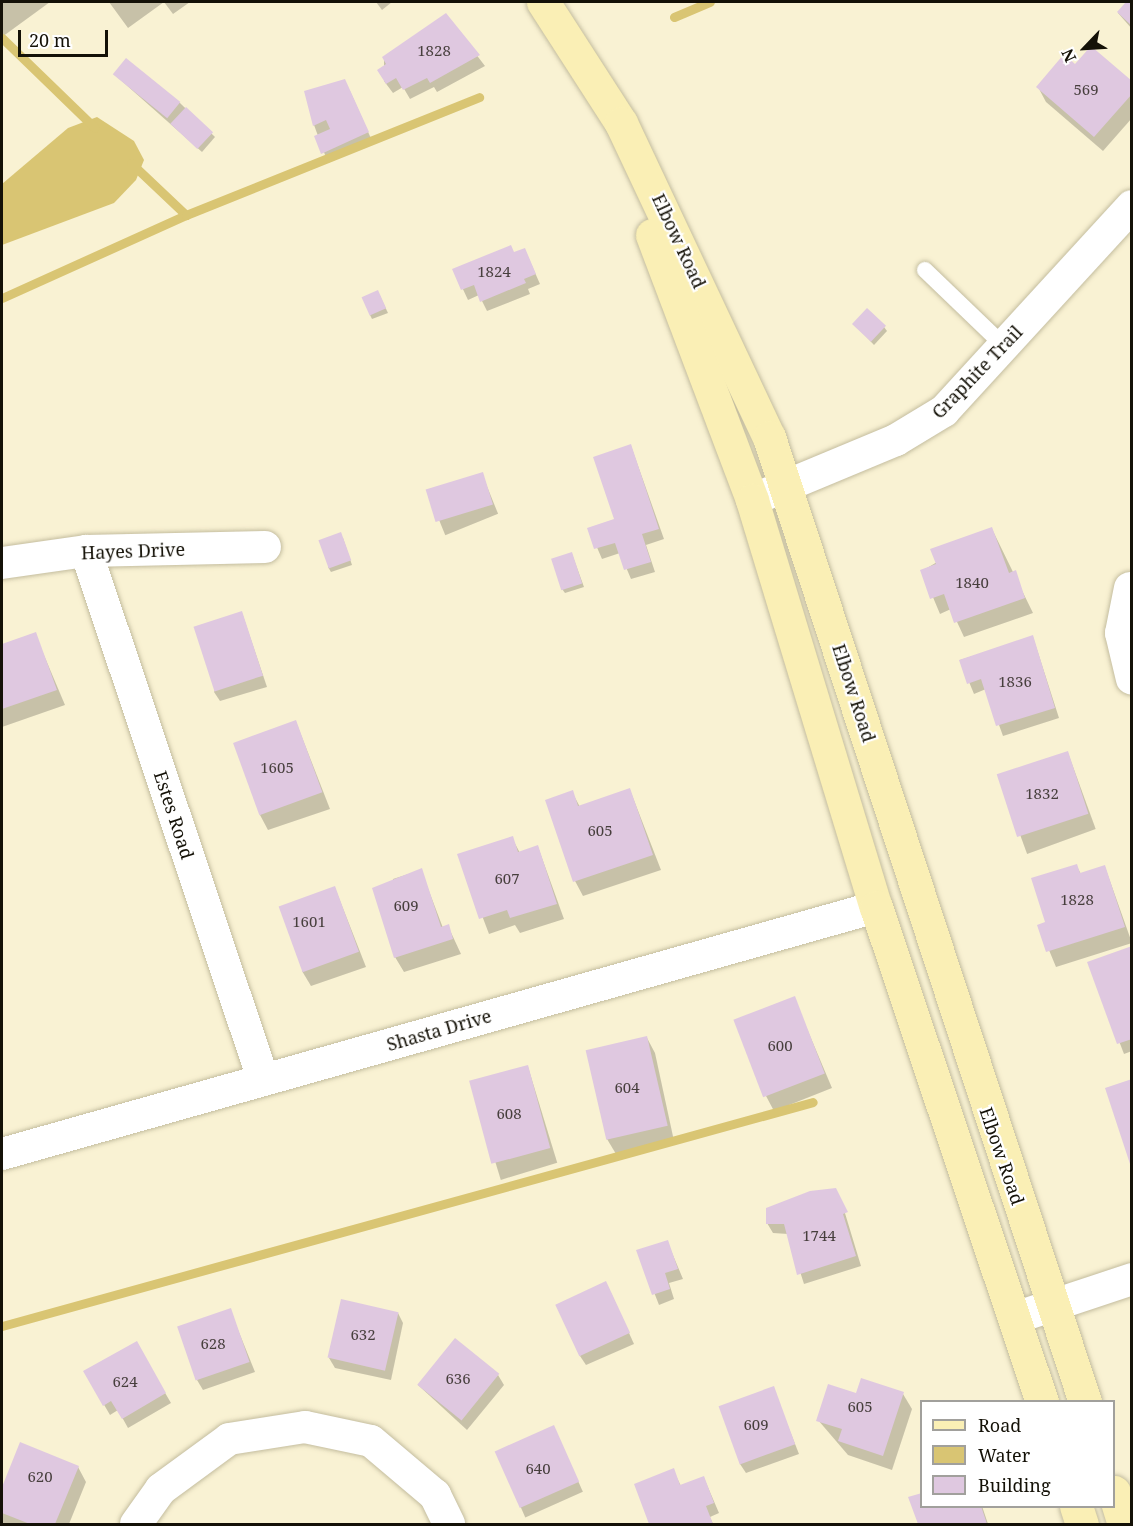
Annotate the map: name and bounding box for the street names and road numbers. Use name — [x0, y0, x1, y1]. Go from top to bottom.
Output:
street label: Elbow Road — [648, 190, 710, 292]
street label: Graphite Trail — [927, 321, 1027, 423]
street label: Hayes Drive — [81, 538, 185, 564]
street label: Elbow Road — [828, 641, 880, 745]
street label: Estes Road — [150, 768, 198, 862]
street label: Shasta Drive — [384, 1005, 494, 1055]
street label: Elbow Road — [975, 1104, 1029, 1208]

